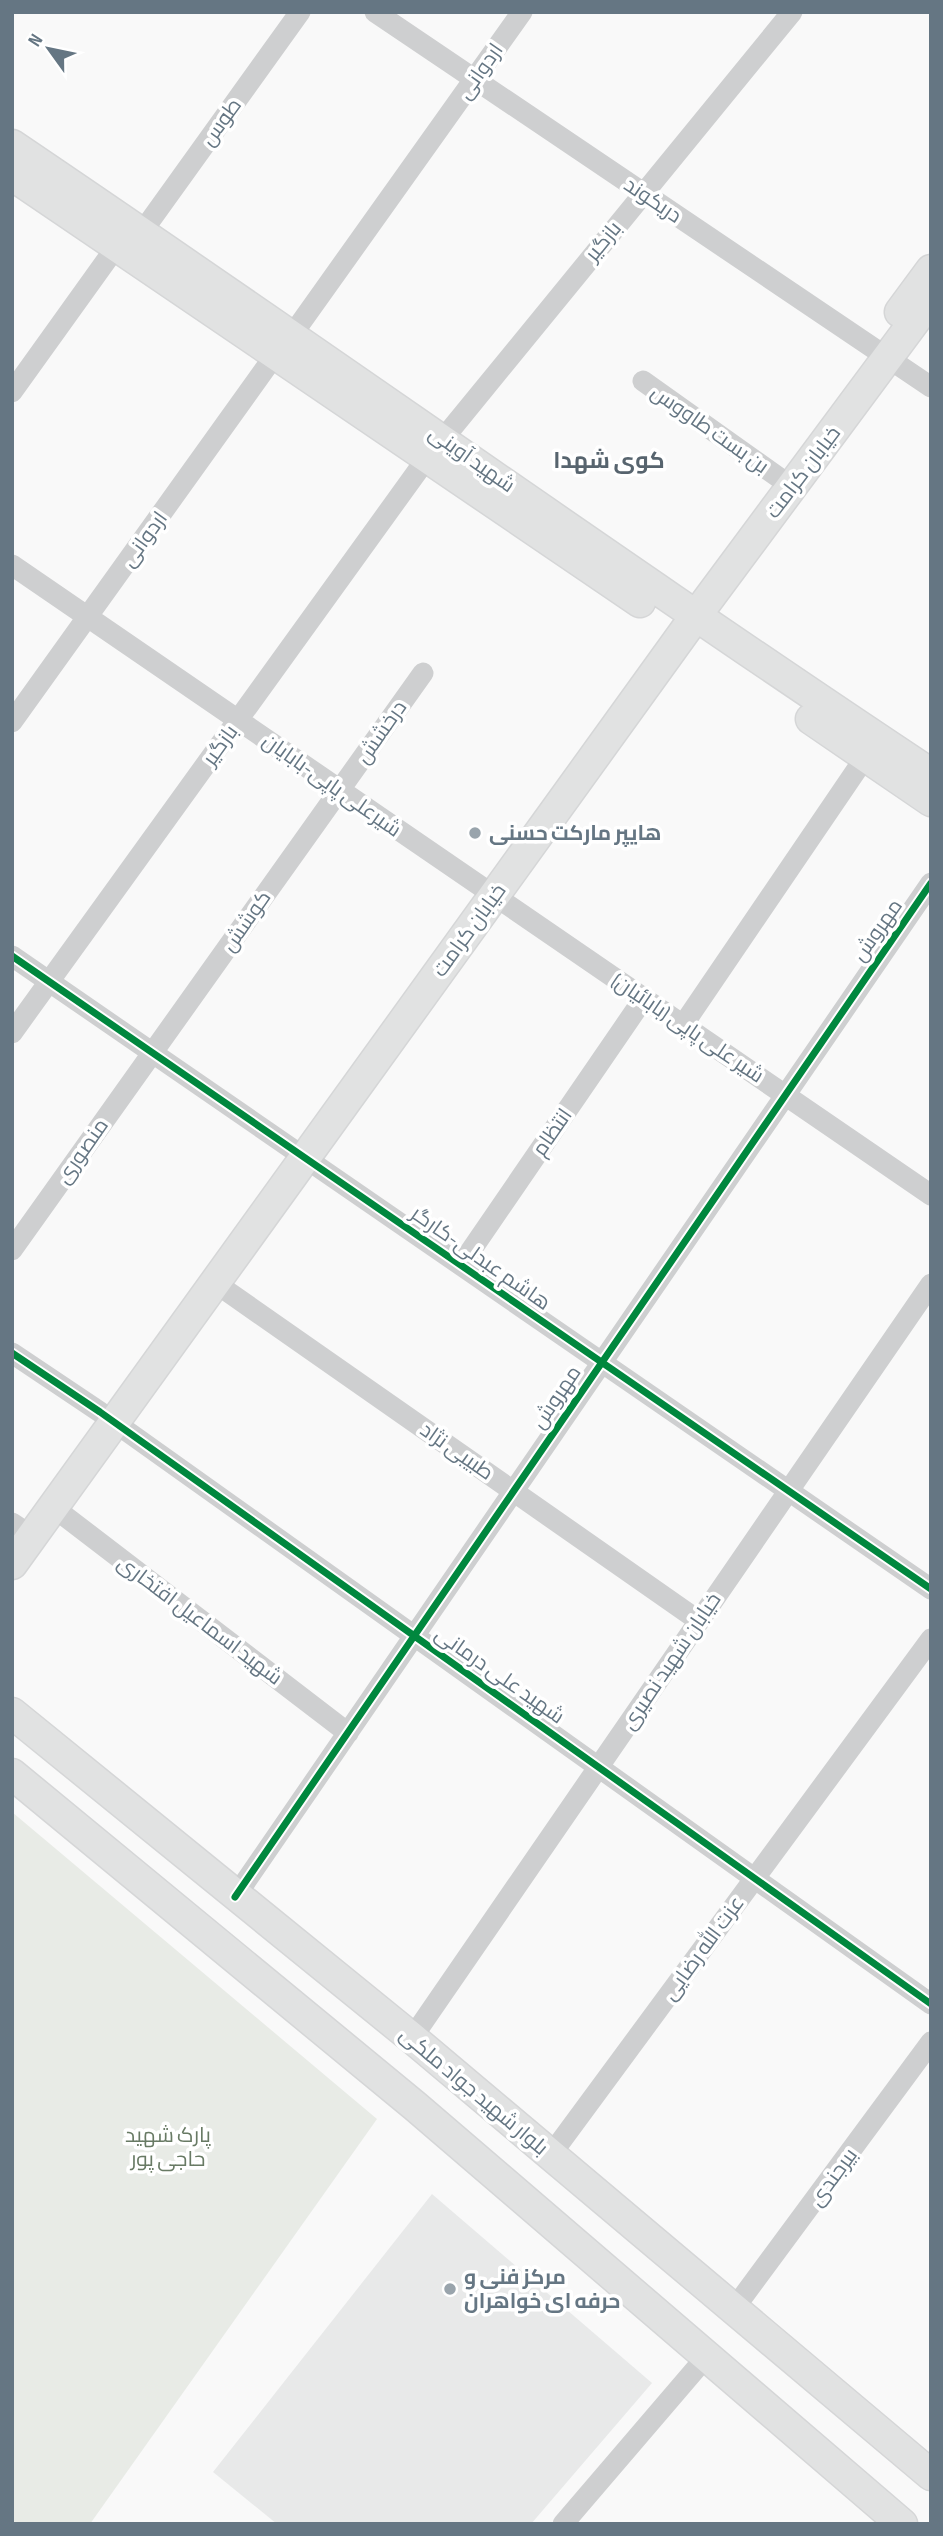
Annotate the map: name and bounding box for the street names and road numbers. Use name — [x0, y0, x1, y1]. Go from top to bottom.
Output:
street label: اردوانی — [452, 38, 509, 104]
street label: طوس — [196, 93, 247, 151]
street label: دریکوند — [619, 172, 686, 229]
street label: بازگیر — [579, 216, 627, 267]
street label: بن بست طاووس — [646, 380, 773, 479]
street label: شهید آوینی — [424, 421, 520, 498]
street label: خیابان کرامت — [761, 421, 846, 523]
street label: اردوانی — [116, 507, 173, 572]
street label: درخشش — [351, 696, 412, 769]
street label: بازگیر — [197, 720, 243, 771]
street label: شیرعلی پاپی-بابایان — [257, 728, 406, 843]
street label: خیابان کرامت — [427, 879, 512, 982]
street label: کوشش — [216, 886, 276, 957]
street label: مهروش — [847, 894, 908, 966]
street label: شیر علی پاپی (بابائیان) — [606, 968, 768, 1089]
street label: انتظام — [527, 1104, 579, 1162]
street label: منصوری — [51, 1114, 114, 1189]
street label: هاشم عبدلی-کارگر — [405, 1200, 555, 1317]
street label: مهروش — [526, 1361, 586, 1434]
street label: طبیبی نژاد — [415, 1417, 498, 1486]
street label: شهید اسماعیل افتخاری — [112, 1550, 287, 1690]
street label: خیابان شهید نصیری — [616, 1588, 726, 1735]
street label: شهید علی درمانی — [430, 1621, 569, 1729]
street label: عزت الله رضایی — [656, 1890, 750, 2005]
street label: بلوار شهید جواد ملکی — [394, 2022, 553, 2161]
street label: بیرجندی — [804, 2143, 863, 2211]

